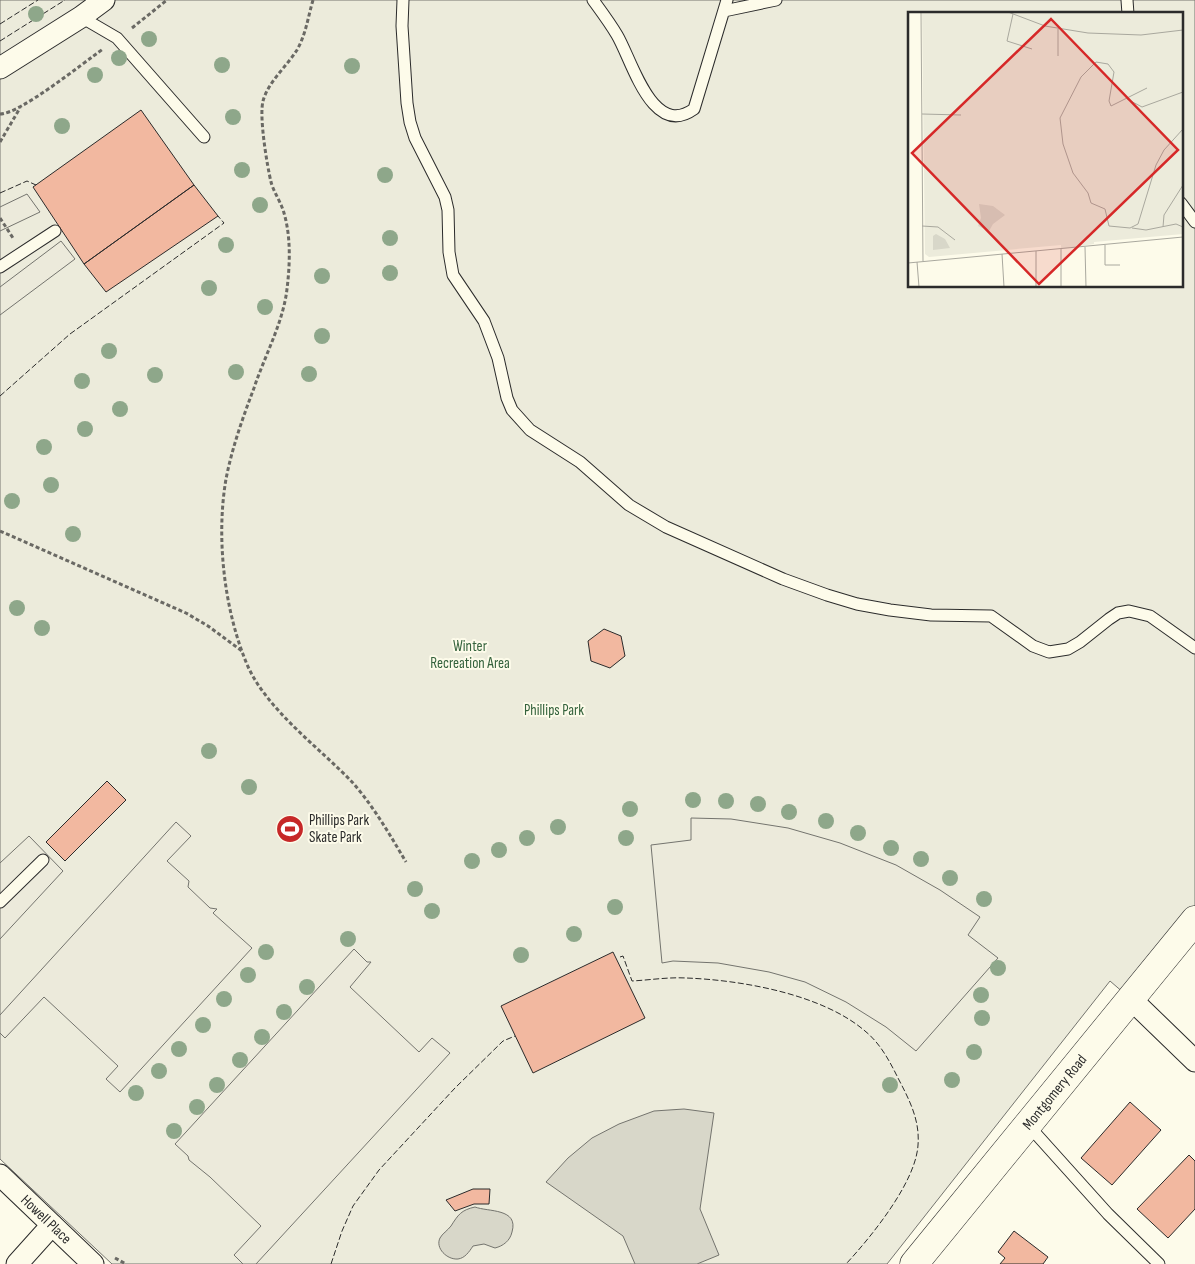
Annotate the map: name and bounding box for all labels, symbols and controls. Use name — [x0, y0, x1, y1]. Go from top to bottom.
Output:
inset map — [908, 12, 1182, 288]
park label: Winter Recreation Area — [430, 637, 510, 673]
park label: Phillips Park — [524, 701, 584, 720]
place label: Phillips Park Skate Park — [309, 811, 369, 847]
sports icon: Phillips Park Skate Park — [275, 814, 305, 844]
street label: Montgomery Road — [1018, 1051, 1091, 1134]
street label: Howell Place — [17, 1191, 75, 1248]

